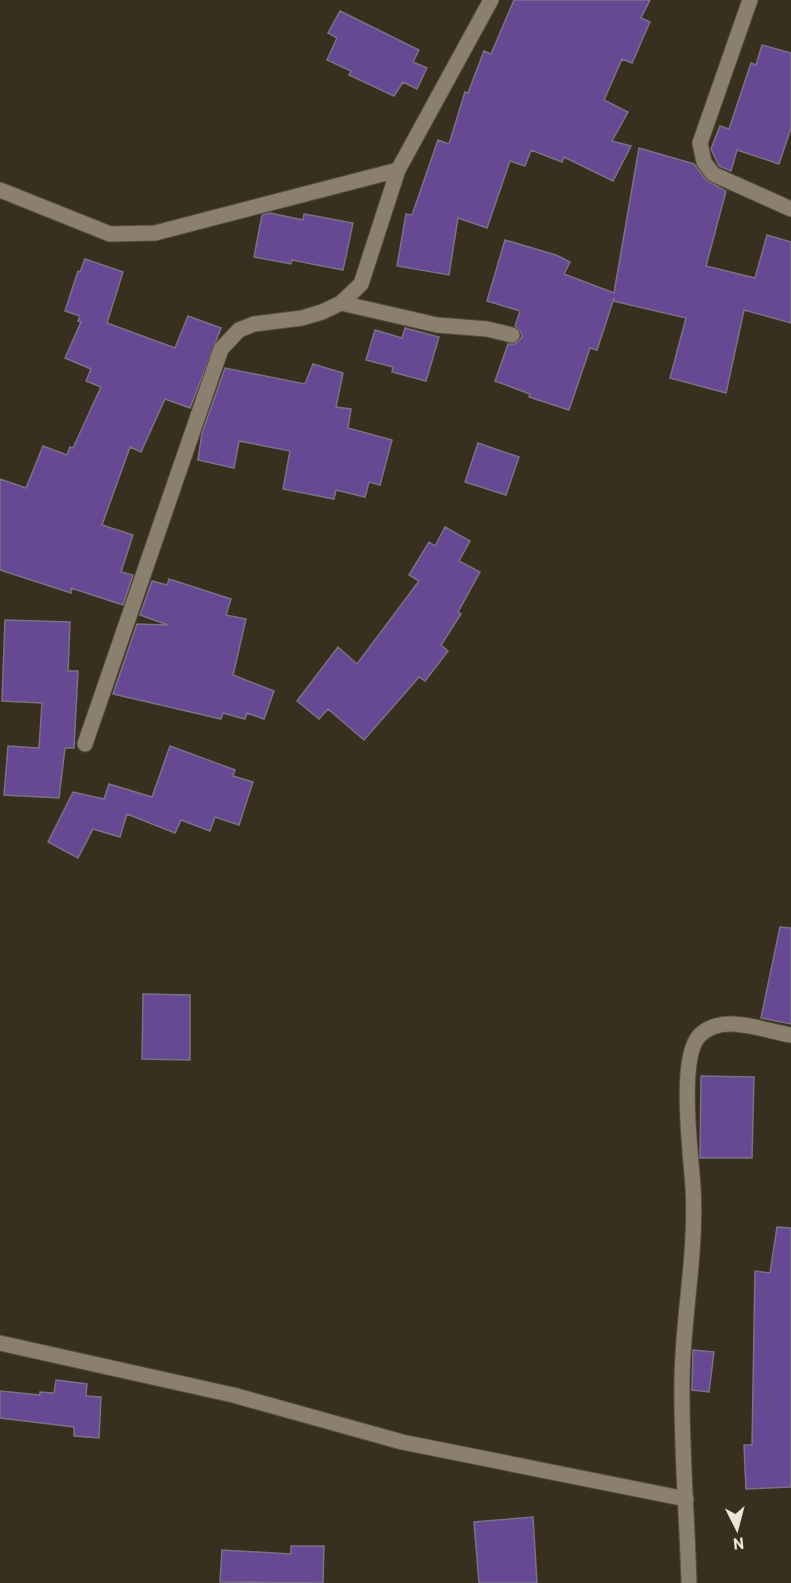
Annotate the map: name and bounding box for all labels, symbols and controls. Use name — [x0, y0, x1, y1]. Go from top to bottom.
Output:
north arrow — [707, 1499, 767, 1559]
text: N — [732, 1534, 745, 1554]

